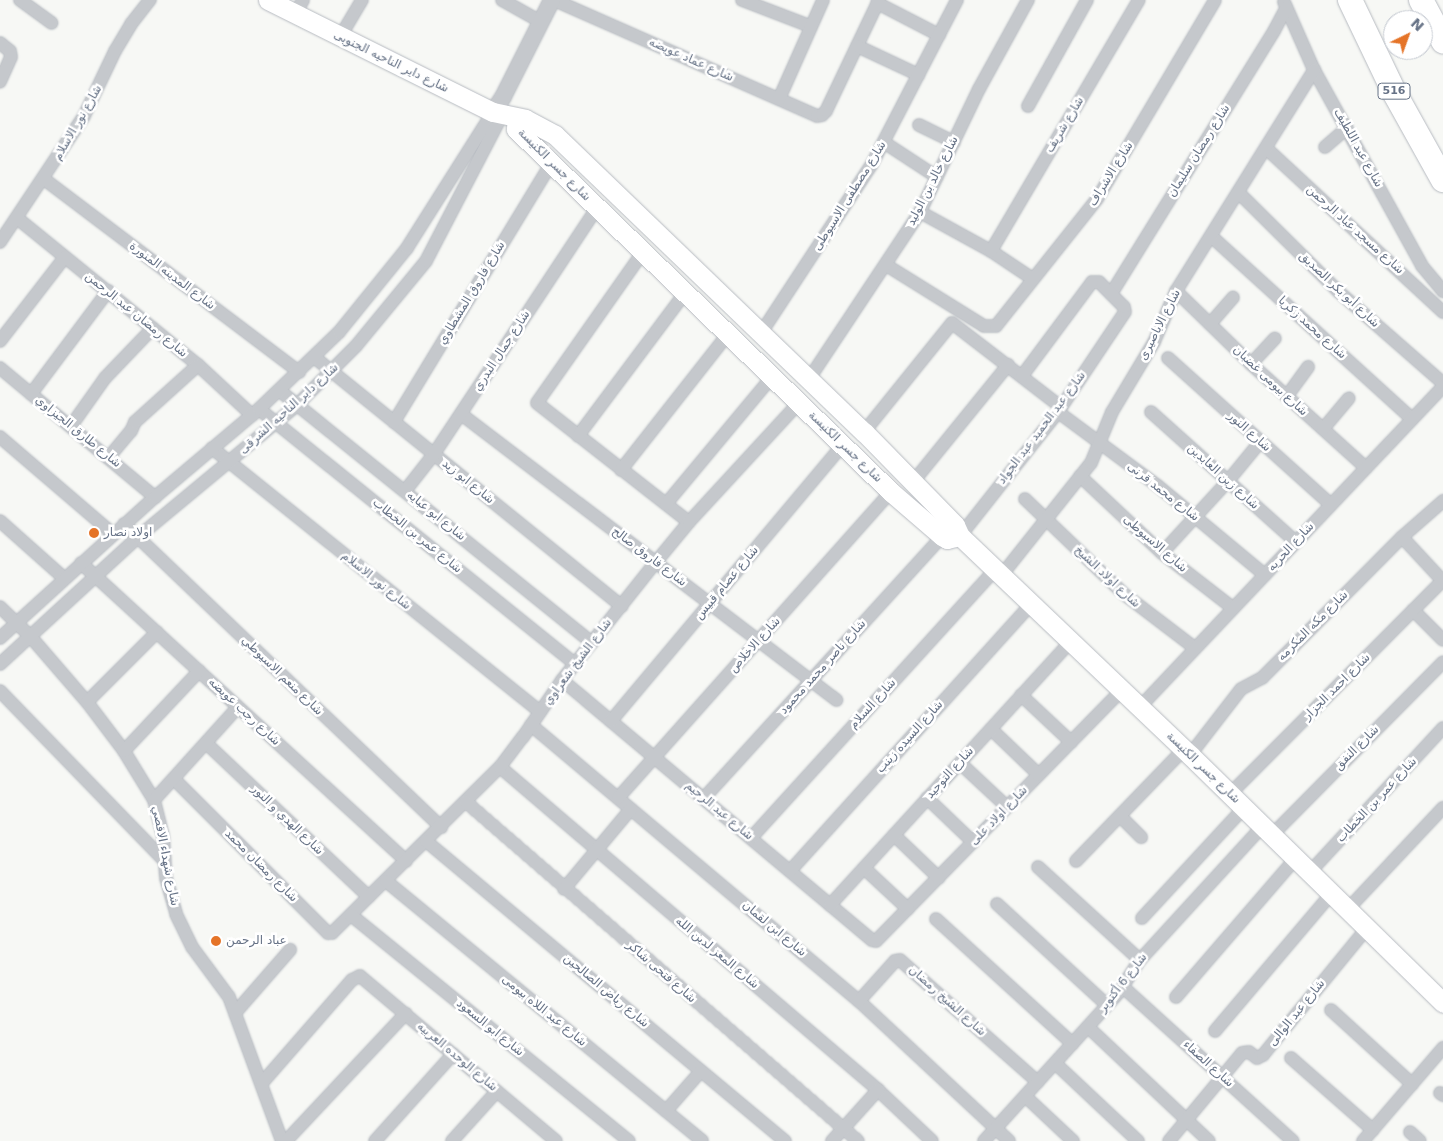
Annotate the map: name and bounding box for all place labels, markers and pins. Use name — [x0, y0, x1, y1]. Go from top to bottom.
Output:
place label: اولاد نصار — [104, 526, 152, 540]
marker: اولاد نصار — [88, 527, 100, 539]
place label: عباد الرحمن — [226, 934, 287, 948]
marker: عباد الرحمن — [210, 935, 222, 947]

